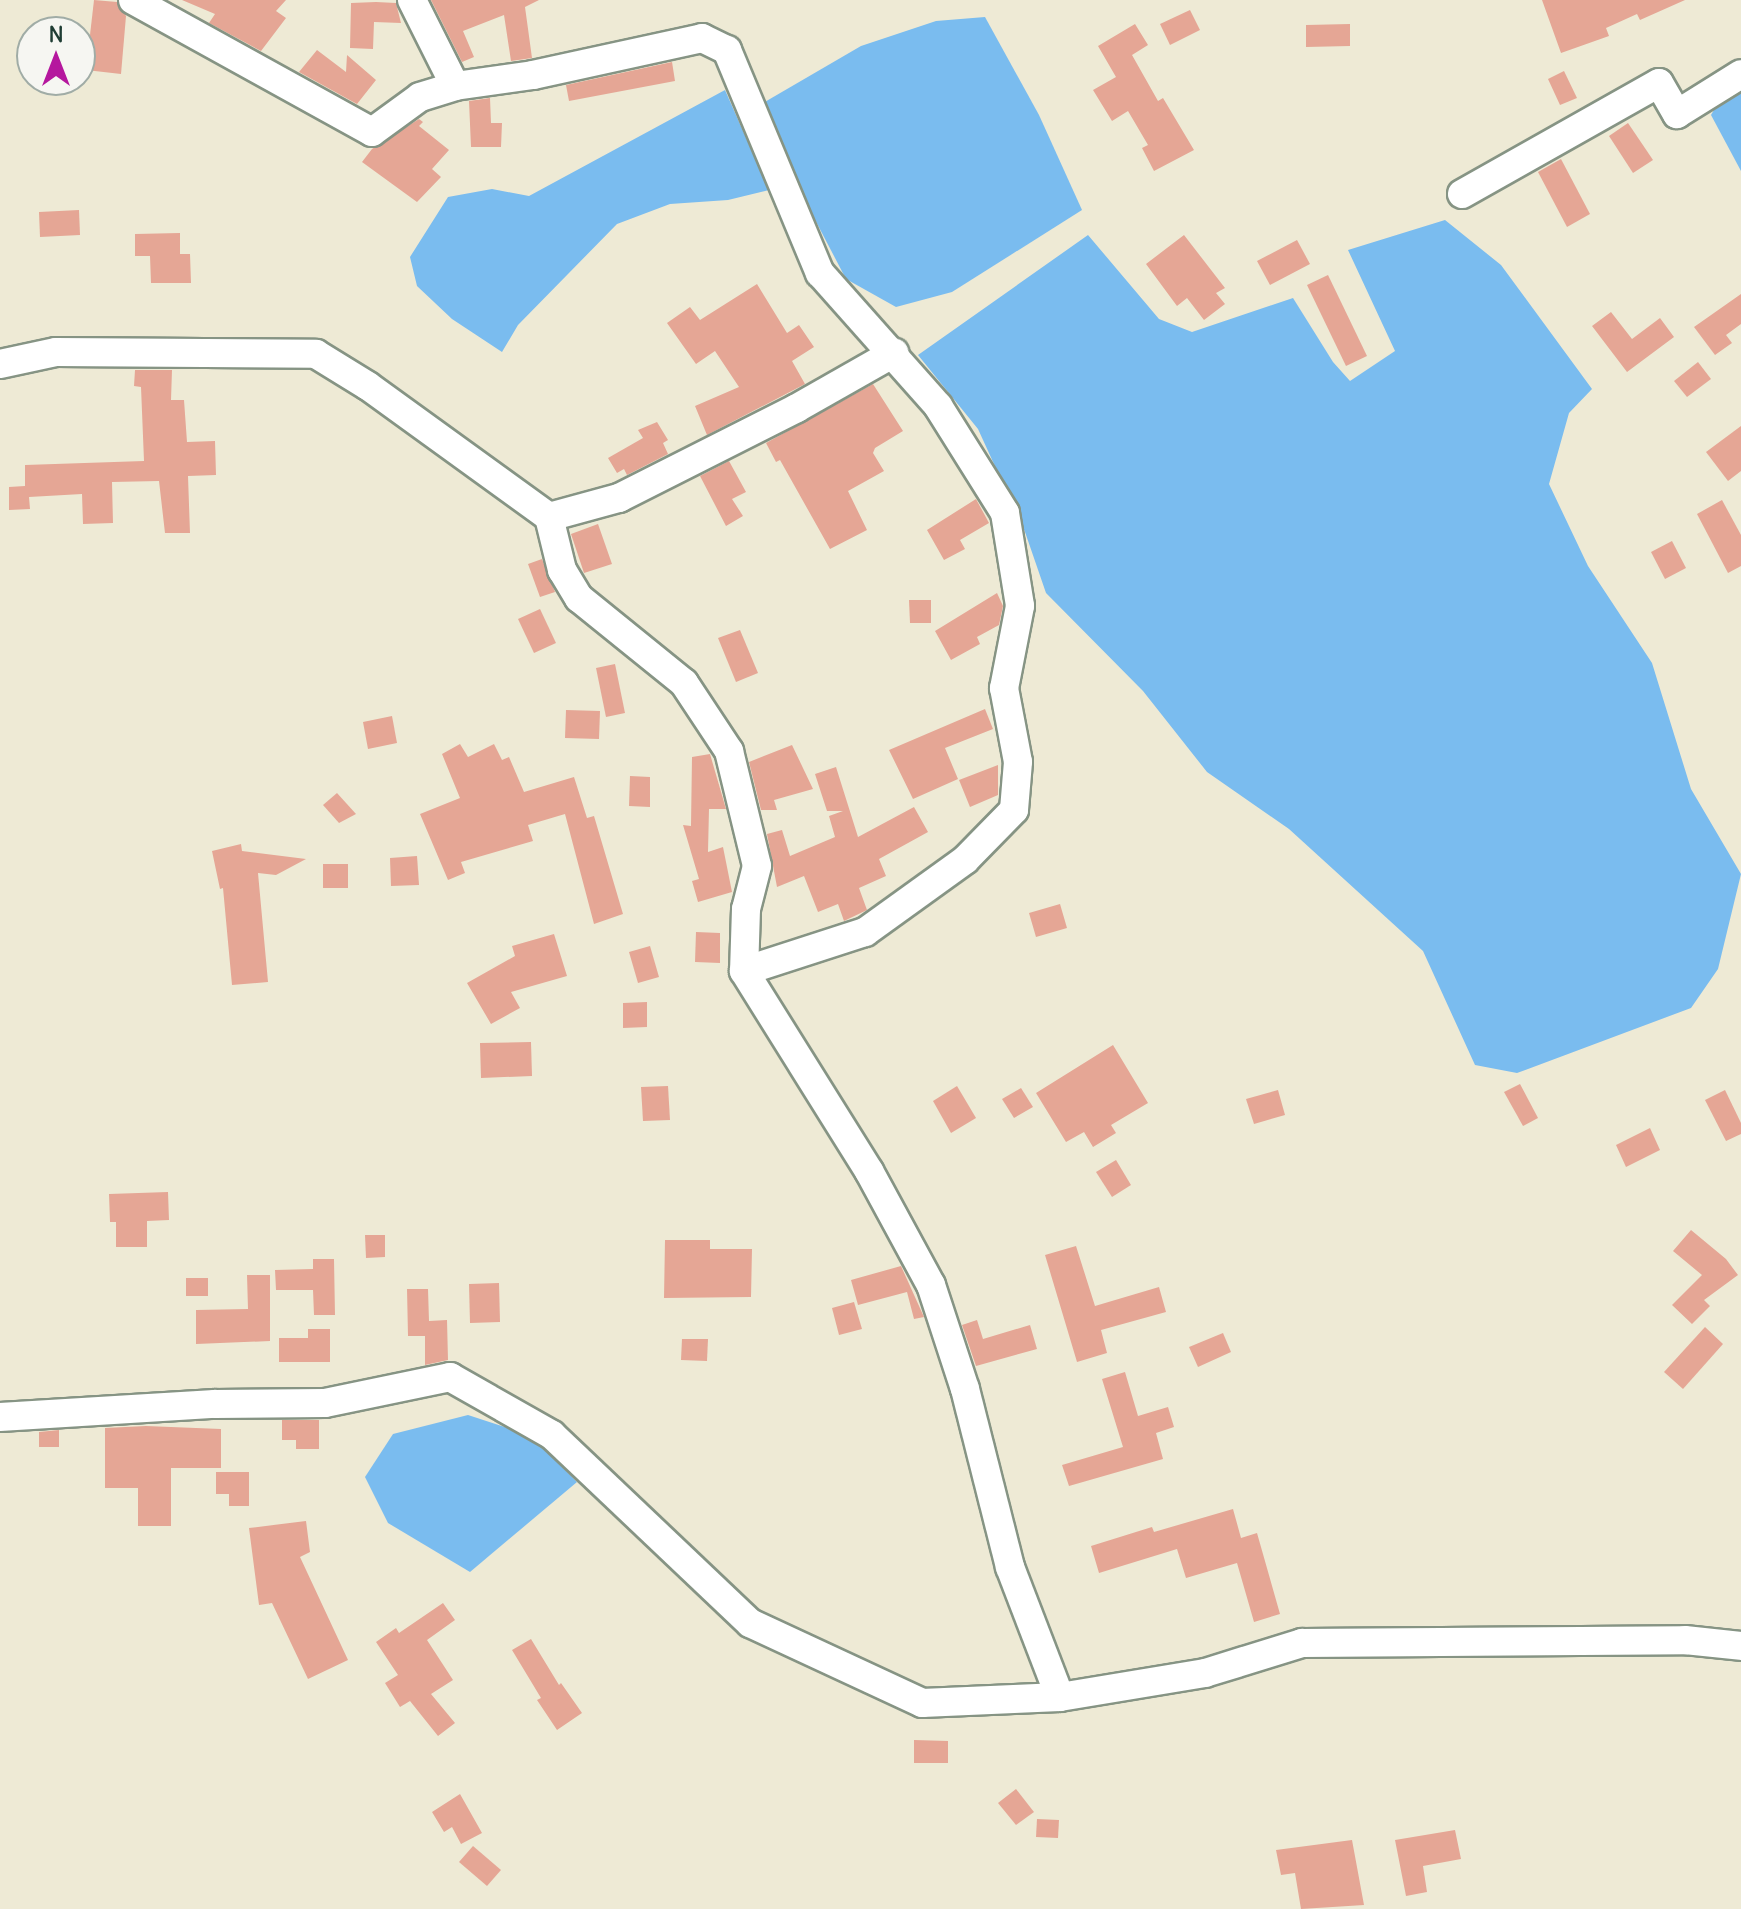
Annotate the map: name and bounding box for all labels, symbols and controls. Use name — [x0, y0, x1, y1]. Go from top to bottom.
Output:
north arrow — [16, 16, 96, 96]
text: N — [48, 20, 64, 48]

